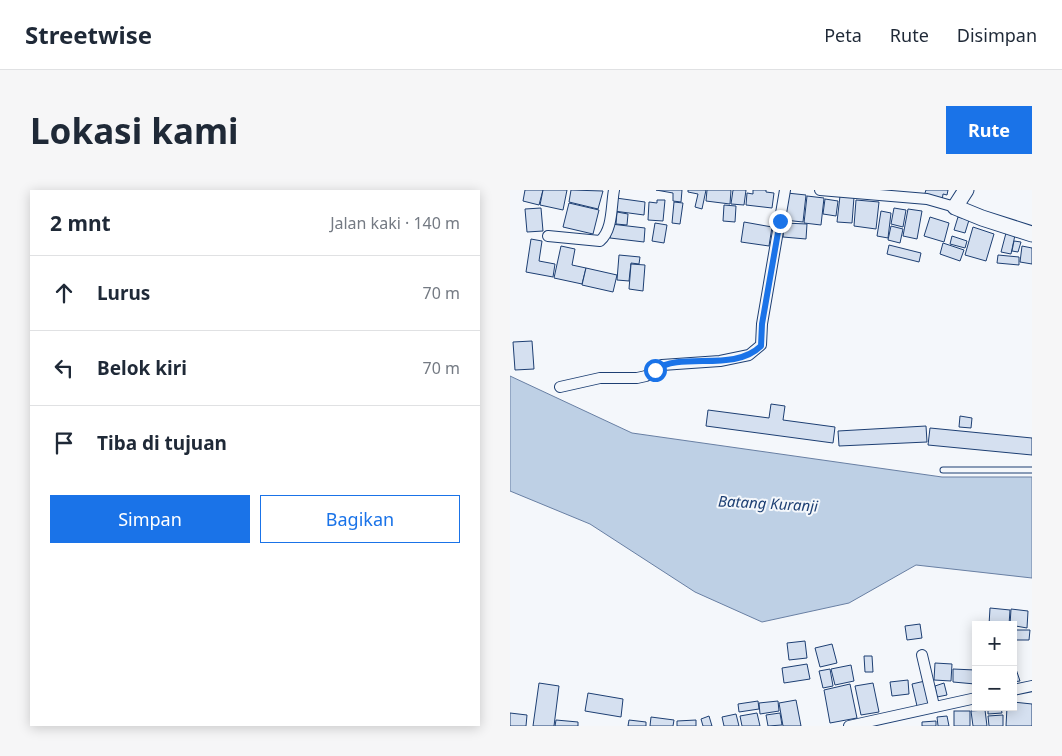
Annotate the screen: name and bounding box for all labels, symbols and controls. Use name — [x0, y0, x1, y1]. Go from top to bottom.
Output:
text: Streetwise — [25, 18, 152, 51]
text: Peta — [824, 23, 862, 47]
text: Rute — [890, 23, 929, 47]
text: Disimpan — [957, 23, 1037, 47]
button: Rute — [946, 106, 1032, 154]
text: Lokasi kami — [30, 107, 239, 154]
text: 2 mnt — [50, 209, 111, 237]
route end — [769, 210, 792, 233]
text: Jalan kaki · 140 m — [330, 212, 460, 234]
icon: ahead — [50, 279, 78, 307]
text: Lurus — [97, 280, 150, 306]
text: 70 m — [423, 282, 460, 304]
icon: left — [50, 354, 78, 382]
text: Belok kiri — [97, 355, 187, 381]
text: 70 m — [423, 357, 460, 379]
route start — [644, 359, 667, 382]
icon: arrive — [50, 429, 78, 457]
text: Tiba di tujuan — [97, 430, 227, 456]
water label: Batang Kuranji — [718, 490, 820, 516]
button: Simpan — [50, 495, 250, 543]
button: Bagikan — [260, 495, 460, 543]
map controls — [972, 621, 1017, 711]
button: + — [972, 621, 1017, 666]
button: − — [972, 666, 1017, 711]

